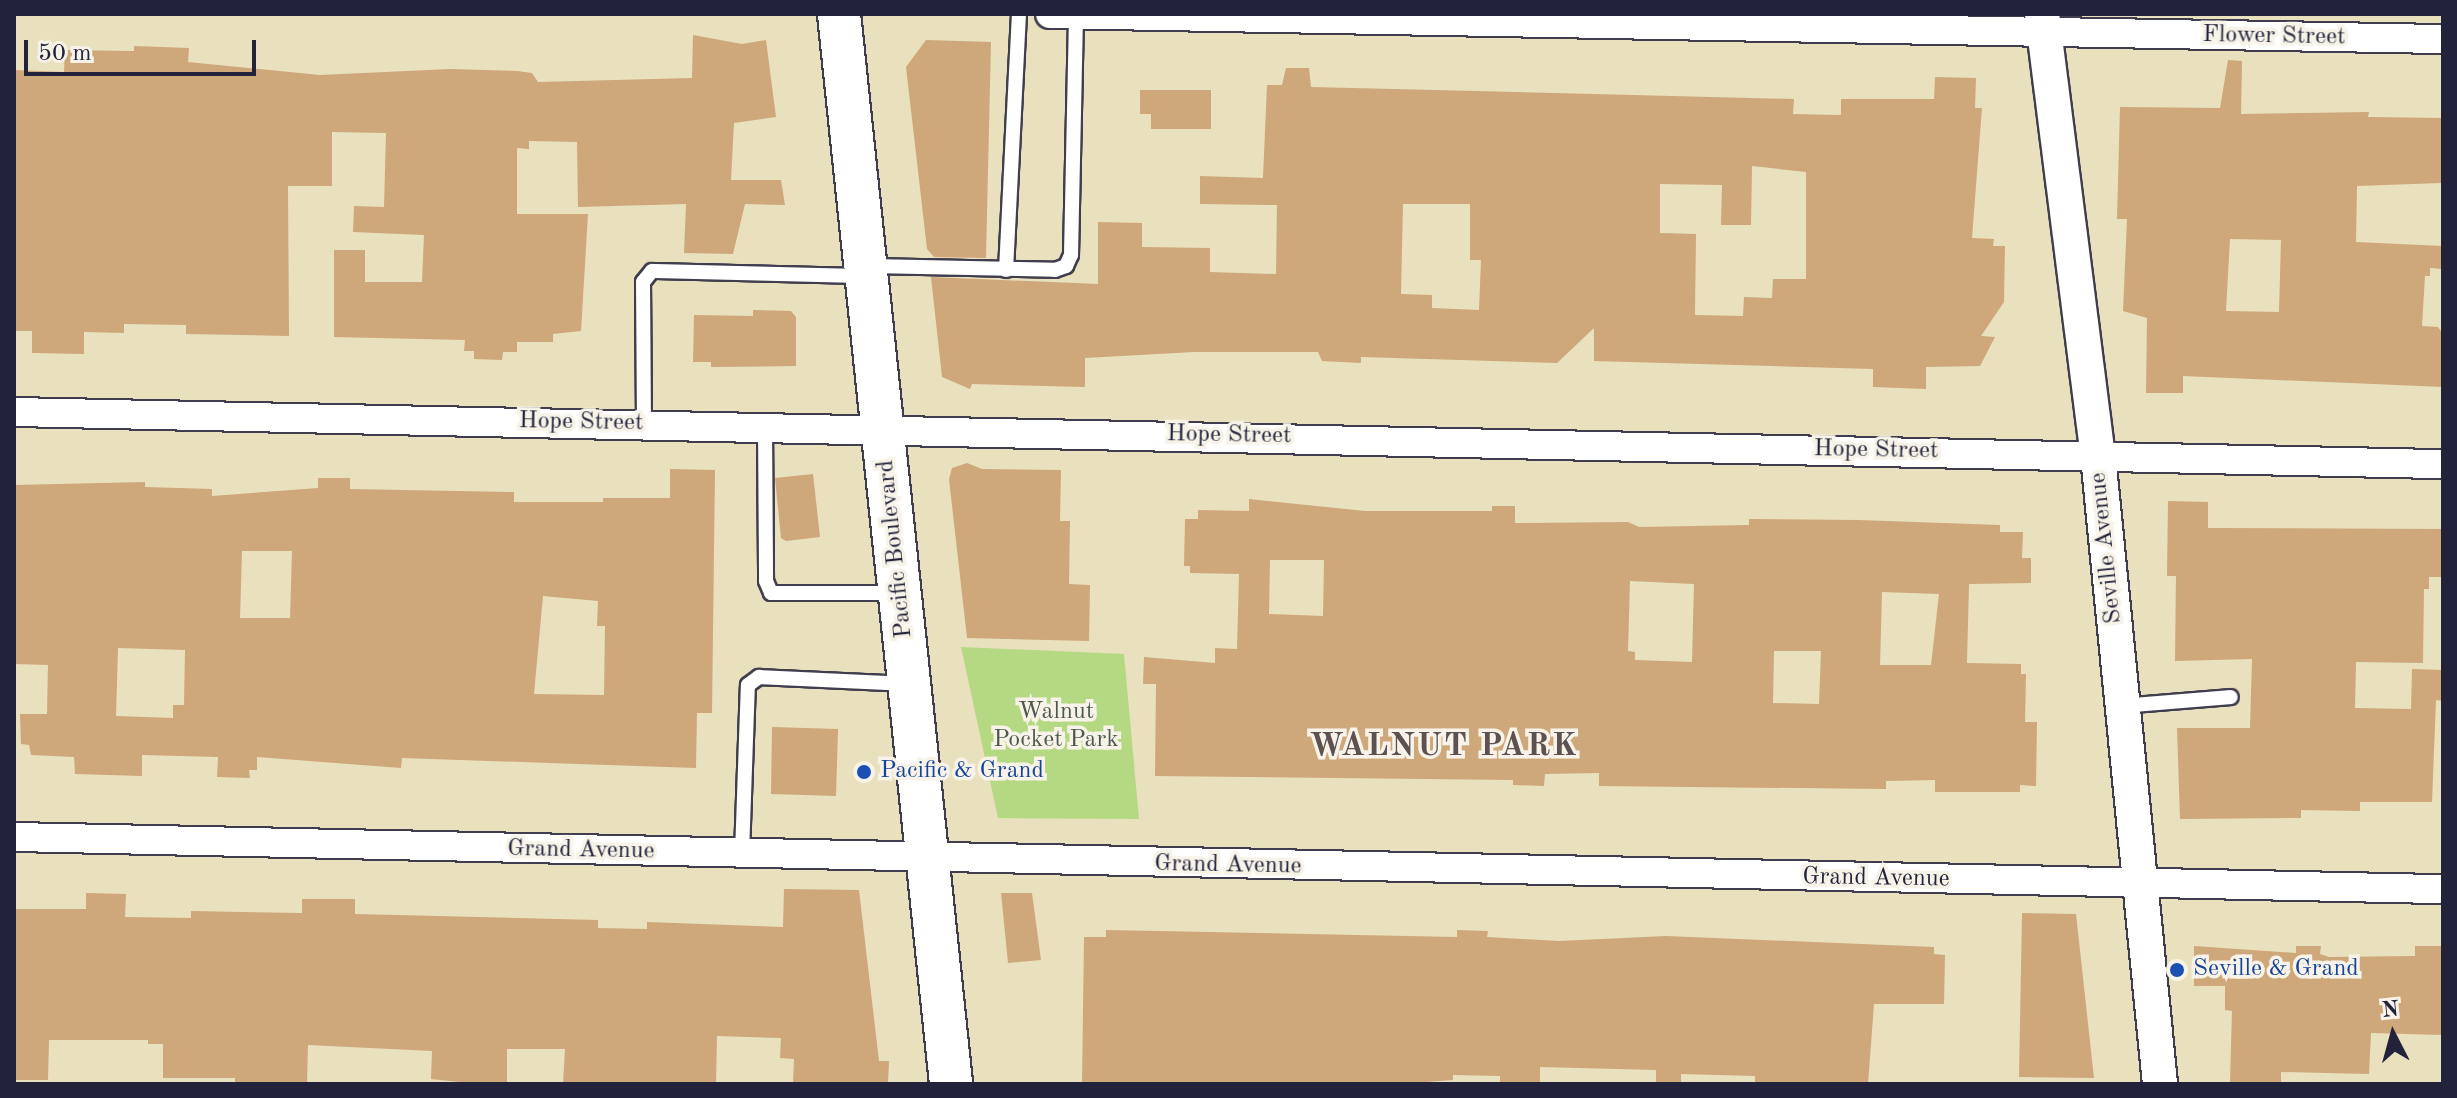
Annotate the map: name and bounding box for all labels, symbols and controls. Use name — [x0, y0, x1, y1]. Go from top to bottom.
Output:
street label: Flower Street — [2202, 21, 2346, 53]
scale bar — [28, 24, 260, 74]
text: 50 m — [38, 42, 92, 66]
street label: Hope Street — [518, 408, 644, 438]
street label: Hope Street — [1166, 421, 1292, 451]
street label: Hope Street — [1813, 436, 1939, 466]
street label: Pacific Boulevard — [872, 459, 920, 639]
street label: Seville Avenue — [2085, 471, 2129, 625]
park label: Walnut Pocket Park — [993, 699, 1119, 755]
district label: WALNUT PARK — [1309, 728, 1579, 766]
place label: Pacific & Grand — [880, 758, 1044, 786]
marker: Pacific & Grand — [855, 763, 873, 781]
street label: Grand Avenue — [507, 835, 655, 867]
street label: Grand Avenue — [1154, 850, 1302, 882]
street label: Grand Avenue — [1802, 863, 1950, 895]
place label: Seville & Grand — [2193, 956, 2359, 984]
marker: Seville & Grand — [2168, 961, 2186, 979]
north arrow — [2353, 994, 2433, 1074]
text: N — [2381, 998, 2400, 1022]

